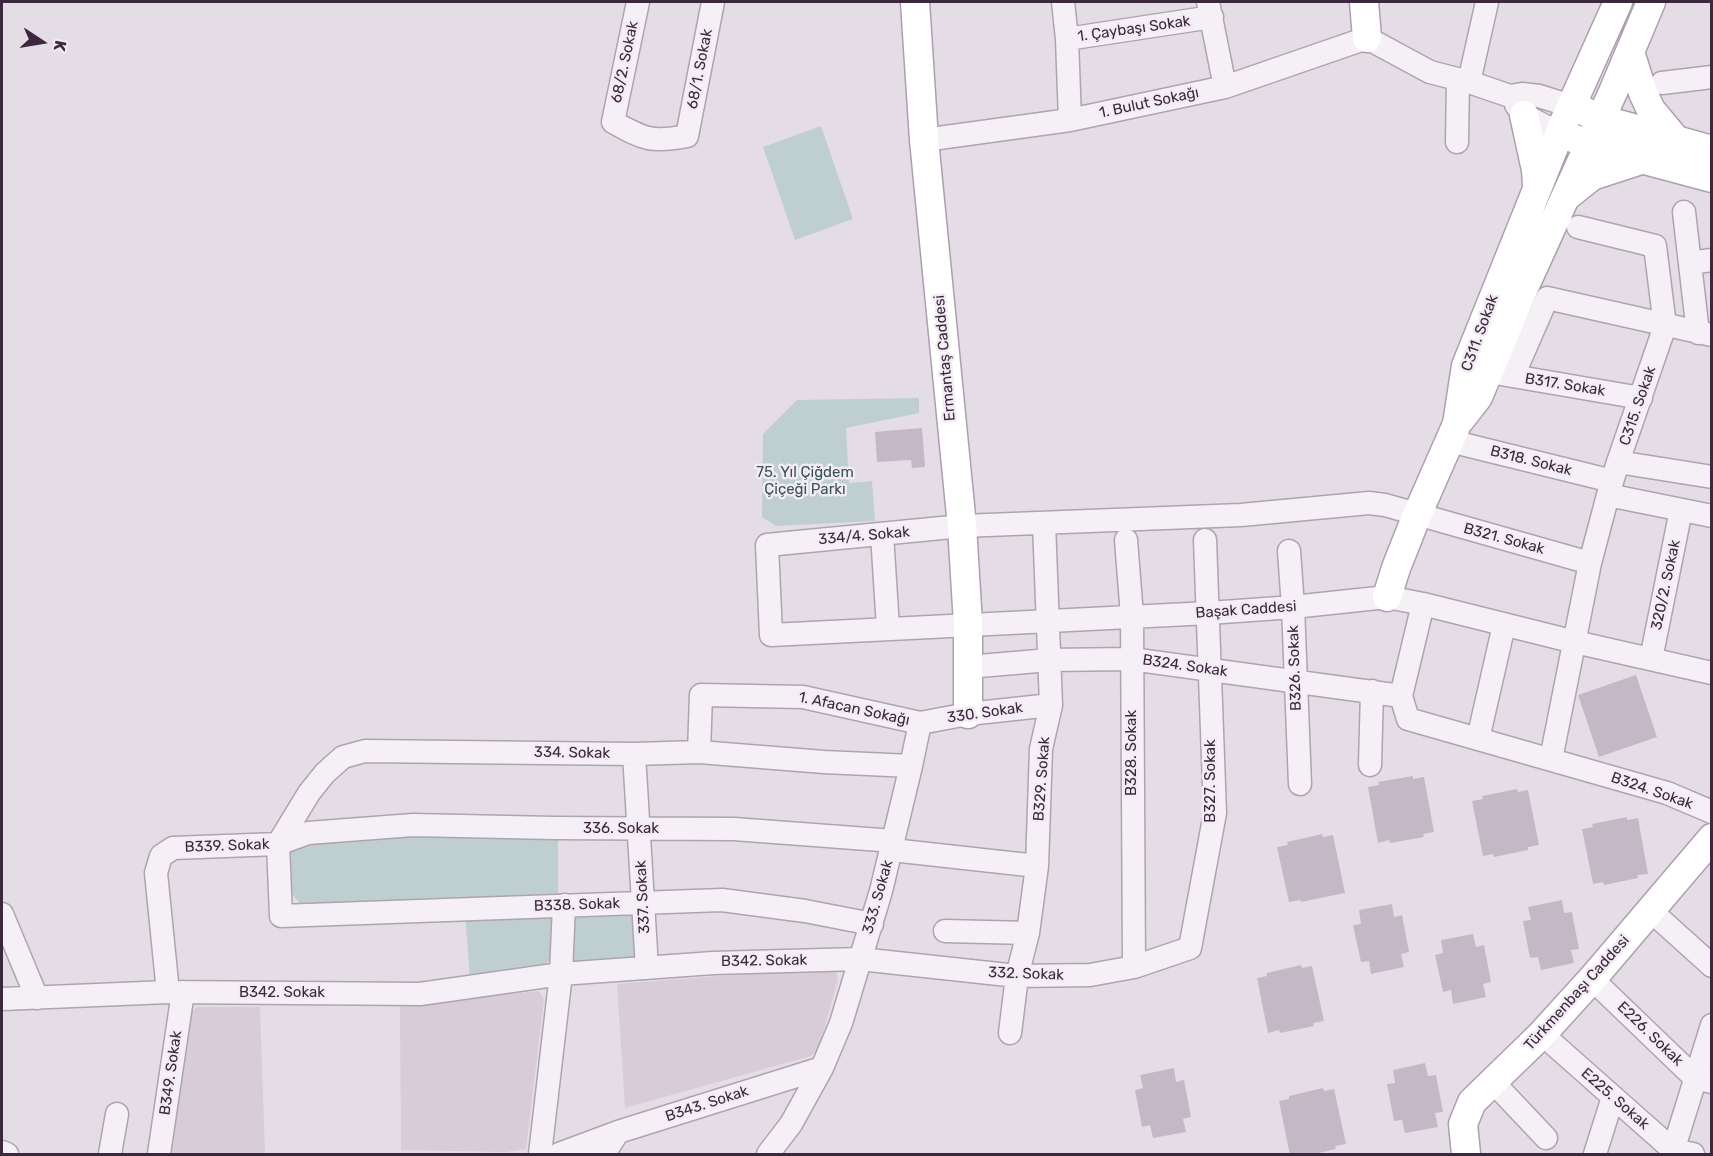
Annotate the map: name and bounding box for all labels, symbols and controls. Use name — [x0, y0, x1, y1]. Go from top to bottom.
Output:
north arrow — [12, 12, 72, 72]
street label: 1. Çaybaşı Sokak — [1076, 12, 1192, 46]
street label: 68/2. Sokak — [608, 19, 642, 105]
street label: 68/1. Sokak — [683, 27, 717, 111]
text: K — [50, 39, 70, 53]
street label: 1. Bulut Sokağı — [1097, 84, 1201, 122]
street label: C311. Sokak — [1458, 292, 1502, 374]
street label: Ermantaş Caddesi — [931, 294, 959, 422]
street label: C315. Sokak — [1616, 364, 1660, 448]
street label: B317. Sokak — [1524, 370, 1606, 400]
street label: B318. Sokak — [1488, 442, 1574, 480]
park label: 75. Yıl Çiğdem Çiçeği Parkı — [756, 464, 854, 499]
street label: B321. Sokak — [1461, 520, 1547, 558]
street label: 334/4. Sokak — [817, 523, 911, 549]
street label: 320/2. Sokak — [1648, 538, 1684, 632]
street label: Başak Caddesi — [1195, 597, 1297, 623]
street label: B326. Sokak — [1285, 625, 1305, 711]
street label: B324. Sokak — [1141, 651, 1229, 681]
street label: 1. Afacan Sokağı — [797, 688, 911, 730]
street label: 330. Sokak — [946, 699, 1024, 727]
street label: B328. Sokak — [1123, 710, 1141, 796]
street label: B329. Sokak — [1030, 736, 1054, 822]
street label: B327. Sokak — [1202, 739, 1220, 823]
street label: 334. Sokak — [534, 743, 610, 763]
street label: B324. Sokak — [1609, 769, 1695, 813]
street label: 336. Sokak — [583, 820, 659, 838]
street label: B339. Sokak — [184, 836, 270, 856]
street label: 333. Sokak — [859, 858, 897, 936]
street label: 337. Sokak — [632, 860, 654, 934]
street label: B338. Sokak — [533, 894, 621, 916]
street label: Türkmenbaşı Caddesi — [1521, 932, 1633, 1054]
street label: B342. Sokak — [721, 951, 807, 971]
street label: 332. Sokak — [988, 964, 1064, 984]
street label: B342. Sokak — [239, 984, 325, 1002]
street label: E226. Sokak — [1613, 998, 1687, 1070]
street label: B349. Sokak — [156, 1030, 186, 1116]
street label: E225. Sokak — [1577, 1064, 1653, 1134]
street label: B343. Sokak — [663, 1082, 751, 1126]

